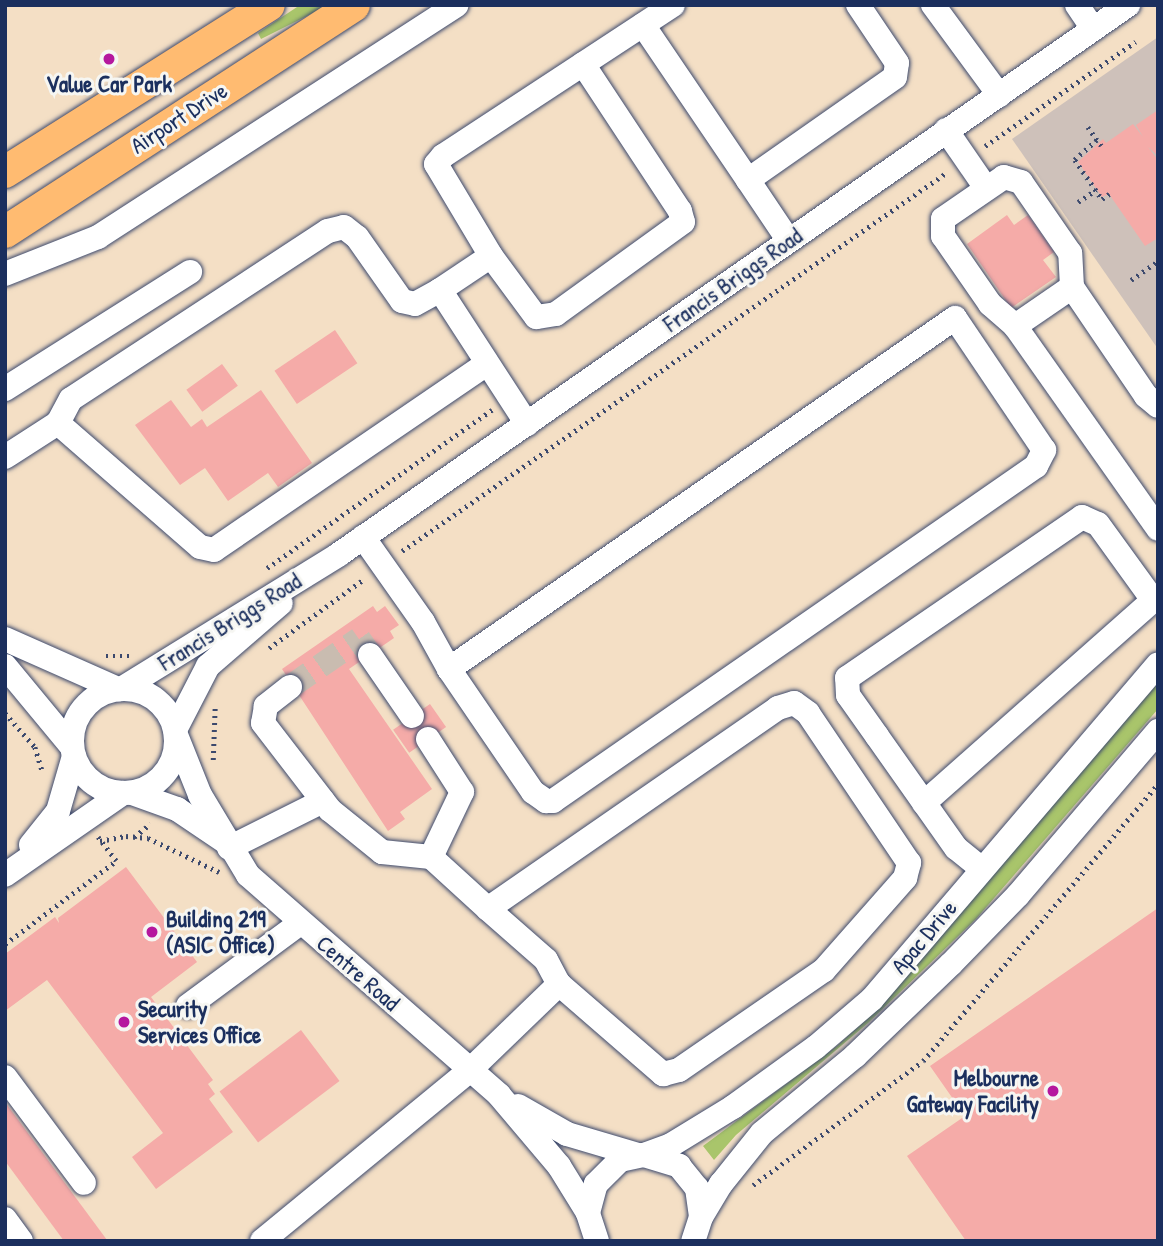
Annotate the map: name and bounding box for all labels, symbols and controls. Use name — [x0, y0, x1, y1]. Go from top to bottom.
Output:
marker: Value Car Park — [101, 51, 117, 67]
place label: Value Car Park — [46, 70, 172, 98]
street label: Airport Drive — [125, 77, 233, 159]
street label: Francis Briggs Road — [658, 222, 808, 338]
street label: Francis Briggs Road — [154, 567, 306, 677]
street label: Apac Drive — [885, 895, 963, 979]
place label: Building 219 (ASIC Office) — [166, 905, 275, 959]
marker: Building 219 (ASIC Office) — [144, 924, 160, 940]
street label: Centre Road — [311, 929, 405, 1017]
place label: Security Services Office — [138, 995, 261, 1049]
marker: Security Services Office — [116, 1014, 132, 1030]
place label: Melbourne Gateway Facility — [907, 1064, 1039, 1118]
marker: Melbourne Gateway Facility — [1045, 1083, 1061, 1099]

